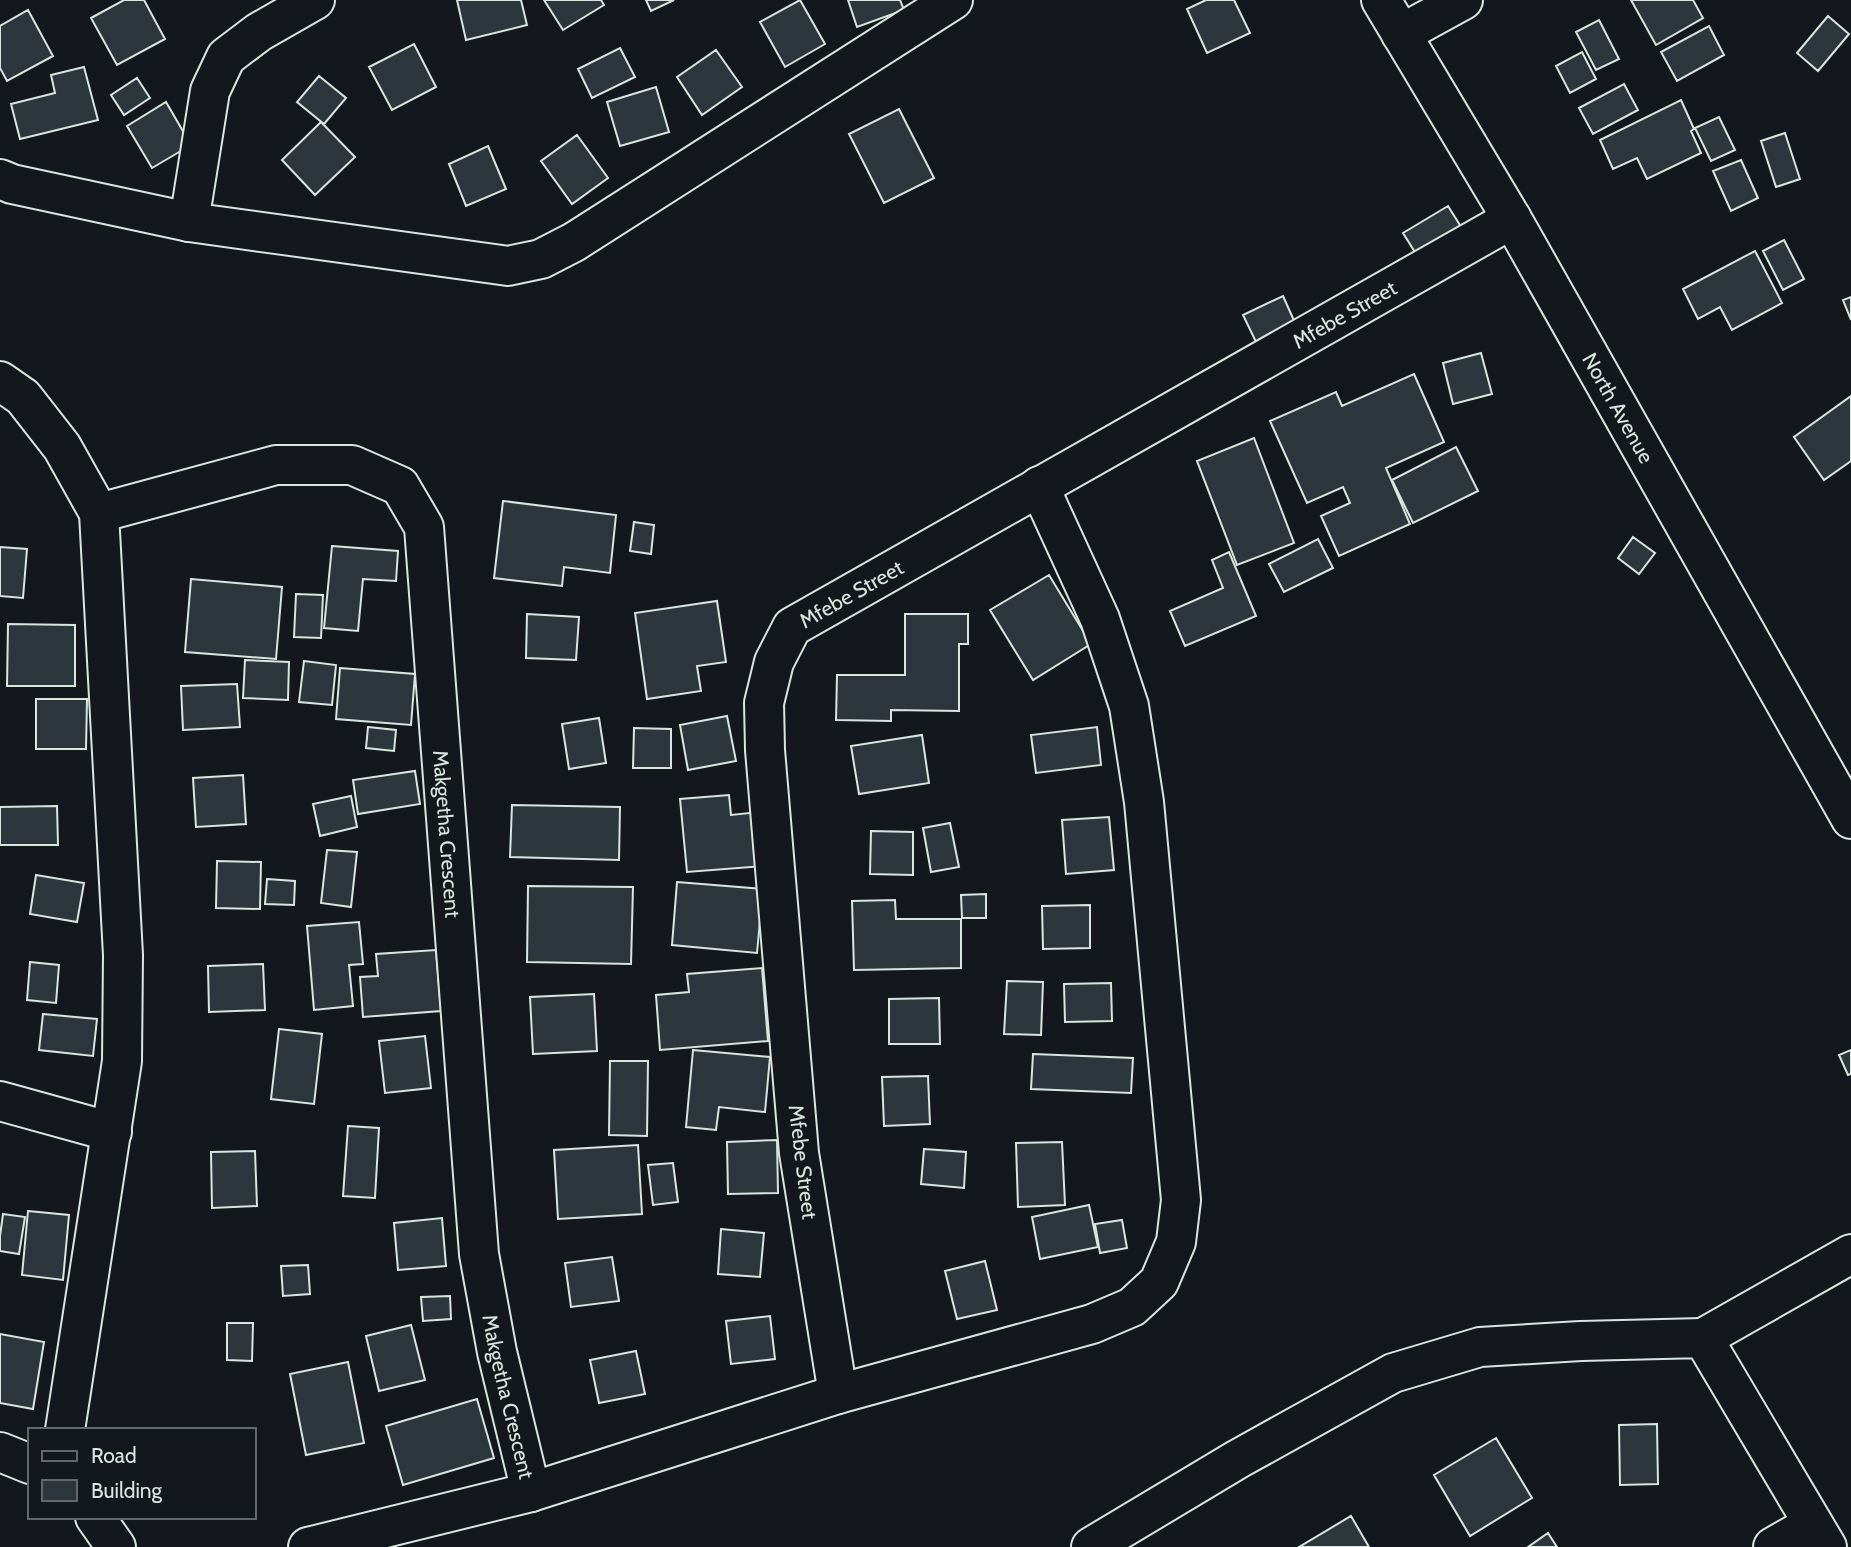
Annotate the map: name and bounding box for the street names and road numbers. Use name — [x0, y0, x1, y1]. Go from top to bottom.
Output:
street label: Mfebe Street — [1288, 275, 1401, 353]
street label: North Avenue — [1578, 348, 1660, 467]
street label: Mfebe Street — [795, 554, 907, 633]
street label: Makgetha Crescent — [428, 749, 466, 919]
street label: Mfebe Street — [784, 1103, 822, 1221]
street label: Makgetha Crescent — [478, 1312, 540, 1481]

